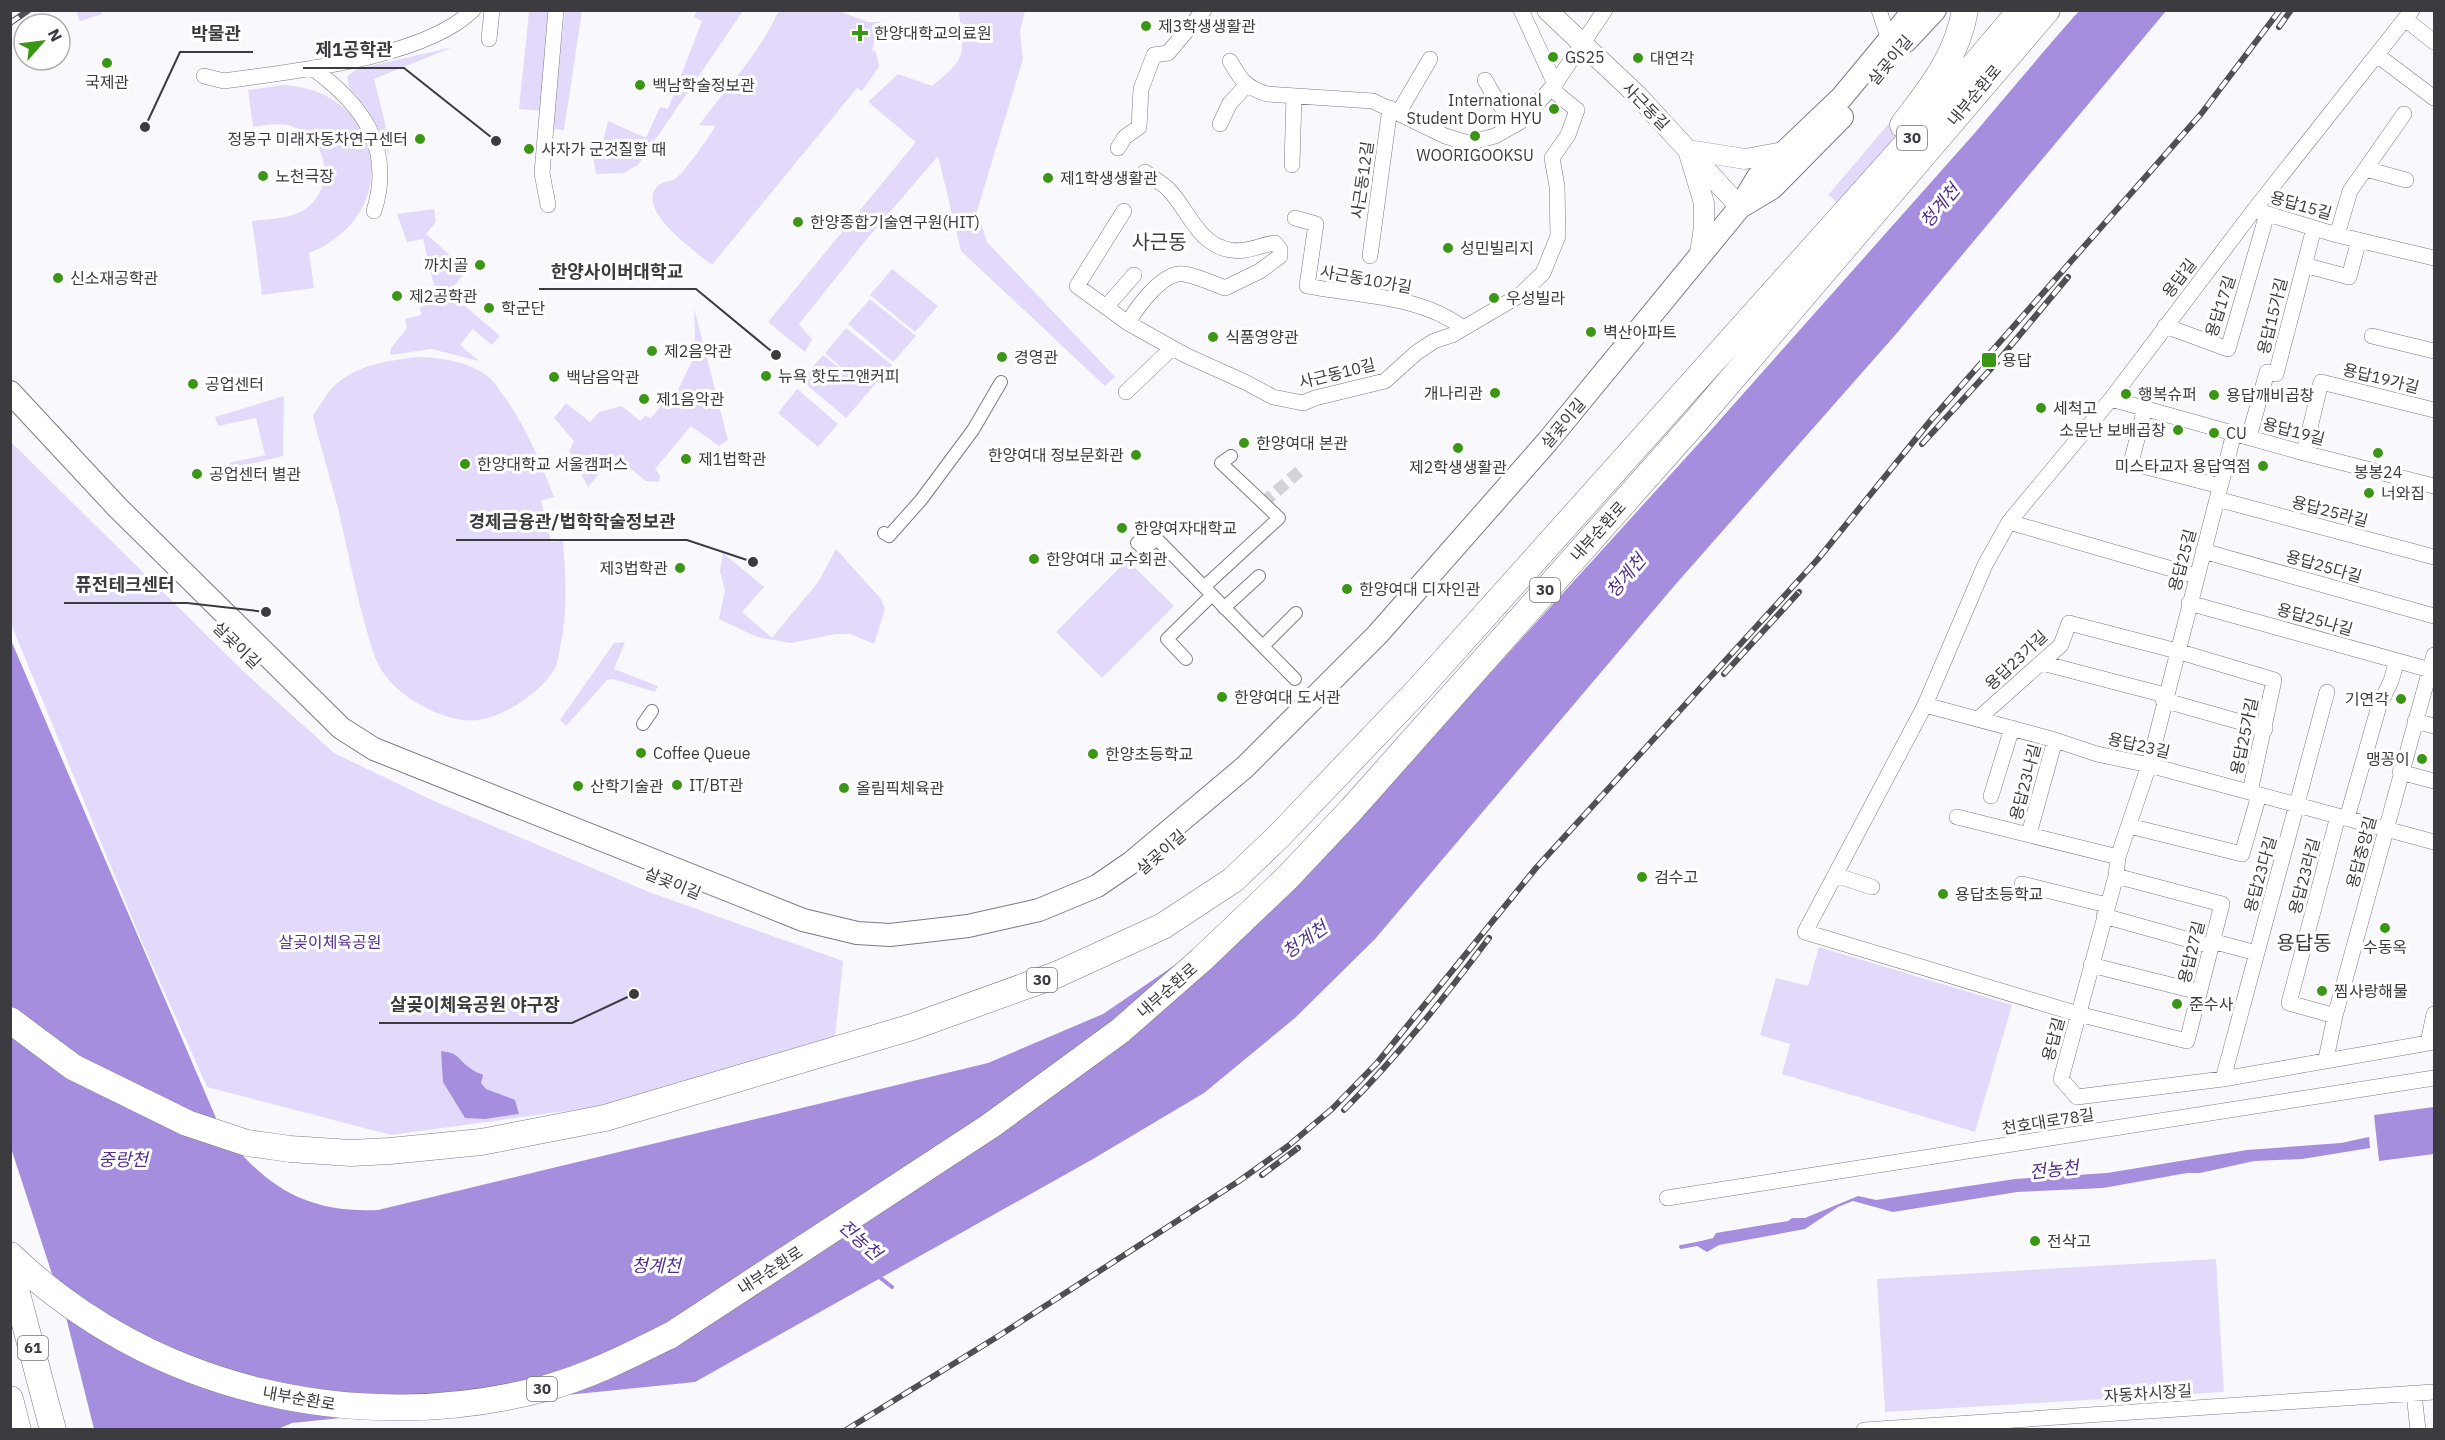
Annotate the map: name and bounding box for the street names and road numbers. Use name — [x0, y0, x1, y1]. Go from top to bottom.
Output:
street label: 살곶이길 — [1863, 31, 1917, 89]
street label: 내부순환로 — [1943, 60, 2005, 130]
street label: 사근동길 — [1618, 78, 1674, 134]
road number: 30 — [1897, 126, 1927, 150]
street label: 사근동12길 — [1347, 140, 1377, 220]
street label: 용답15길 — [2268, 187, 2334, 223]
street label: 용답길 — [2158, 254, 2200, 302]
street label: 사근동10가길 — [1319, 261, 1413, 297]
street label: 용답17길 — [2201, 273, 2239, 339]
street label: 용답15가길 — [2253, 276, 2291, 356]
street label: 사근동10길 — [1297, 354, 1377, 392]
street label: 용답19가길 — [2341, 359, 2421, 397]
street label: 살곶이길 — [1536, 394, 1590, 452]
street label: 용답19길 — [2261, 413, 2327, 449]
street label: 용답25라길 — [2290, 491, 2370, 531]
street label: 내부순환로 — [1566, 497, 1630, 565]
street label: 용답25길 — [2164, 527, 2200, 593]
street label: 용답25다길 — [2284, 546, 2364, 586]
road number: 30 — [1530, 578, 1560, 602]
street label: 용답25나길 — [2275, 599, 2355, 639]
street label: 살곶이길 — [209, 617, 265, 673]
street label: 용답23가길 — [1981, 626, 2051, 694]
street label: 용답25가길 — [2226, 696, 2262, 776]
street label: 용답23길 — [2106, 728, 2172, 762]
street label: 용답23나길 — [2005, 742, 2045, 822]
street label: 용답중앙길 — [2342, 814, 2380, 890]
street label: 살곶이길 — [1132, 825, 1190, 879]
street label: 용답23다길 — [2240, 834, 2280, 914]
street label: 용답23라길 — [2284, 836, 2324, 916]
street label: 살곶이길 — [642, 863, 704, 903]
street label: 용답27길 — [2174, 919, 2208, 985]
street label: 내부순환로 — [1133, 958, 1202, 1022]
road number: 30 — [1027, 968, 1057, 992]
street label: 용답길 — [2038, 1015, 2068, 1063]
street label: 천호대로78길 — [2001, 1104, 2095, 1138]
street label: 내부순환로 — [734, 1241, 807, 1298]
road number: 61 — [18, 1336, 48, 1360]
road number: 30 — [527, 1377, 557, 1401]
street label: 자동차시장길 — [2103, 1380, 2193, 1406]
street label: 내부순환로 — [261, 1382, 337, 1414]

